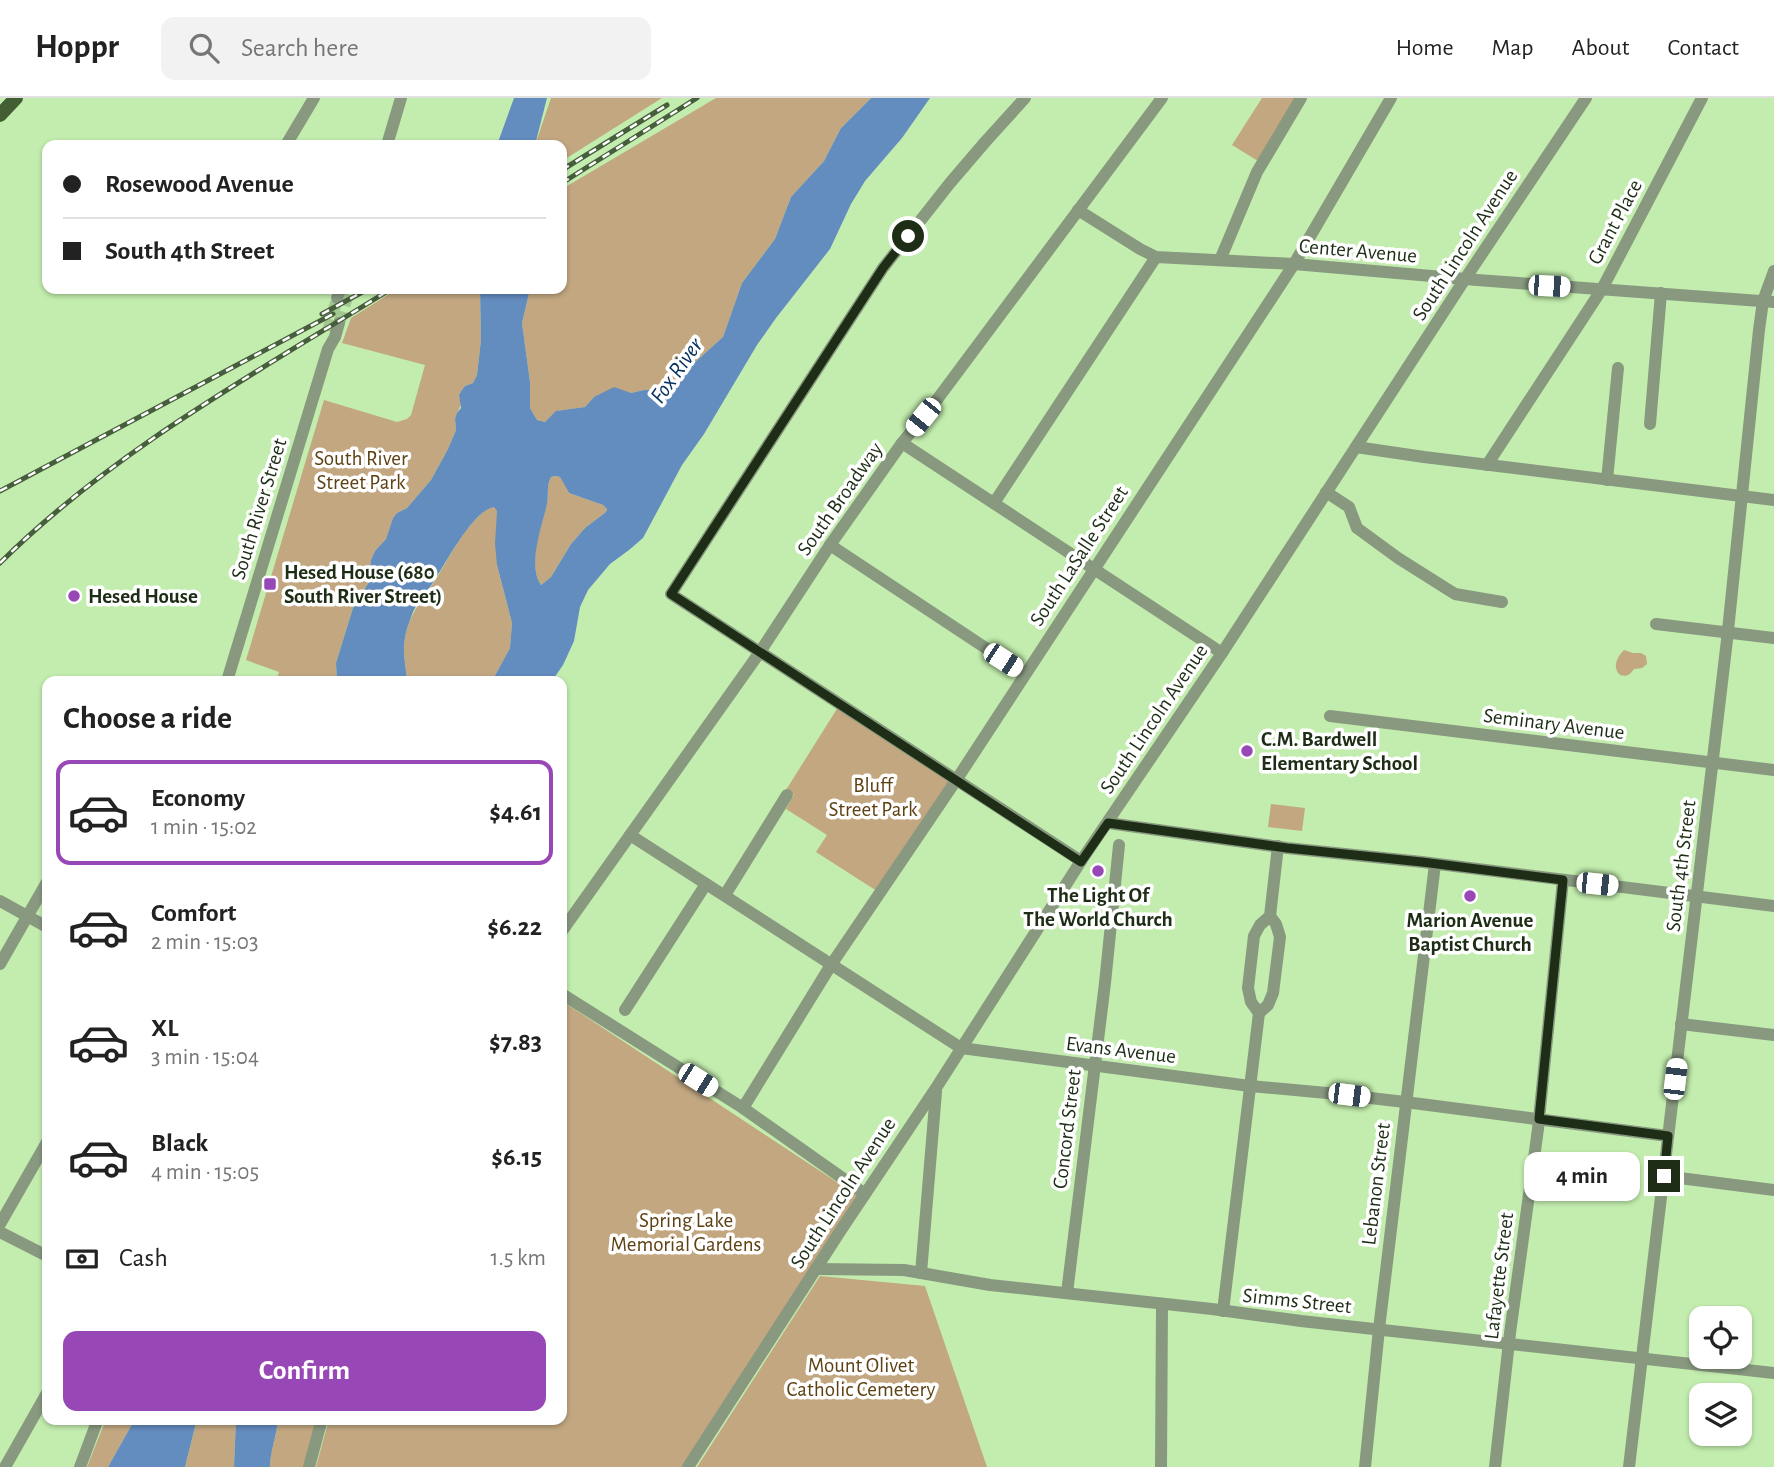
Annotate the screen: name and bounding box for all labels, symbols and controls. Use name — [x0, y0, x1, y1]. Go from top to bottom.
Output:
search box — [161, 17, 651, 80]
icon: search — [185, 29, 223, 67]
text: Hoppr — [35, 31, 119, 64]
text: Search here — [241, 35, 359, 61]
text: Home — [1396, 36, 1454, 60]
text: Map — [1492, 36, 1534, 60]
text: About — [1572, 36, 1629, 60]
text: Contact — [1667, 36, 1739, 60]
street label: South Lincoln Avenue — [1408, 166, 1522, 324]
text: Rosewood Avenue — [105, 171, 294, 197]
street label: Grant Place — [1584, 176, 1646, 268]
route start — [892, 220, 924, 252]
street label: Center Avenue — [1298, 235, 1418, 267]
text: South 4th Street — [105, 238, 274, 264]
car — [1528, 274, 1571, 298]
water label: Fox River — [646, 334, 708, 408]
car — [902, 394, 945, 440]
street label: South River Street — [228, 436, 291, 582]
street label: South Broadway — [793, 439, 887, 559]
park label: South River Street Park — [314, 448, 408, 493]
street label: South LaSalle Street — [1026, 482, 1132, 630]
place label: Hesed House (680 South River Street) — [284, 562, 442, 607]
marker: Hesed House (680 South River Street) — [262, 576, 278, 592]
place label: Hesed House — [88, 586, 198, 607]
marker: Hesed House — [66, 588, 82, 604]
car — [980, 640, 1027, 680]
street label: South Lincoln Avenue — [1096, 640, 1212, 798]
text: Choose a ride — [63, 702, 232, 734]
street label: Seminary Avenue — [1482, 705, 1626, 743]
place label: C.M. Bardwell Elementary School — [1261, 729, 1418, 774]
marker: C.M. Bardwell Elementary School — [1239, 743, 1255, 759]
park label: Bluff Street Park — [828, 775, 918, 820]
icon: car — [67, 781, 130, 844]
text: Economy — [151, 785, 245, 811]
text: $4.61 — [489, 799, 542, 825]
street label: South 4th Street — [1663, 799, 1700, 933]
text: 1 min · 15:02 — [151, 816, 257, 839]
marker: The Light Of The World Church — [1090, 863, 1106, 879]
car — [1576, 871, 1619, 897]
place label: The Light Of The World Church — [1023, 885, 1173, 930]
marker: Marion Avenue Baptist Church — [1462, 888, 1478, 904]
icon: car — [67, 896, 130, 959]
text: Comfort — [151, 900, 236, 926]
place label: Marion Avenue Baptist Church — [1407, 910, 1534, 955]
text: $6.22 — [487, 914, 542, 940]
text: 2 min · 15:03 — [151, 931, 258, 954]
icon: car — [67, 1011, 130, 1074]
text: XL — [151, 1015, 178, 1041]
text: $7.83 — [489, 1029, 542, 1055]
street label: Evans Avenue — [1065, 1033, 1177, 1067]
text: 3 min · 15:04 — [151, 1046, 259, 1069]
car — [1663, 1057, 1688, 1101]
car — [675, 1060, 722, 1100]
street label: Concord Street — [1049, 1068, 1085, 1190]
car — [1327, 1082, 1372, 1108]
street label: South Lincoln Avenue — [786, 1114, 900, 1272]
street label: Lebanon Street — [1358, 1121, 1394, 1246]
icon: car — [67, 1126, 130, 1189]
text: Black — [151, 1130, 208, 1156]
text: $6.15 — [491, 1144, 542, 1170]
callout: 4 min — [1524, 1152, 1640, 1200]
route end — [1648, 1160, 1680, 1192]
text: 4 min · 15:05 — [151, 1161, 259, 1184]
text: 4 min — [1556, 1165, 1608, 1188]
park label: Spring Lake Memorial Gardens — [611, 1210, 761, 1255]
street label: Lafayette Street — [1481, 1211, 1517, 1341]
icon: cash — [63, 1240, 101, 1278]
text: Cash — [119, 1245, 168, 1271]
text: 1.5 km — [491, 1247, 546, 1270]
street label: Simms Street — [1242, 1285, 1353, 1317]
map controls — [1689, 1306, 1752, 1446]
button: locate — [1689, 1306, 1752, 1369]
button: Confirm — [63, 1331, 546, 1411]
park label: Mount Olivet Catholic Cemetery — [786, 1355, 936, 1400]
button: layers — [1689, 1383, 1752, 1446]

